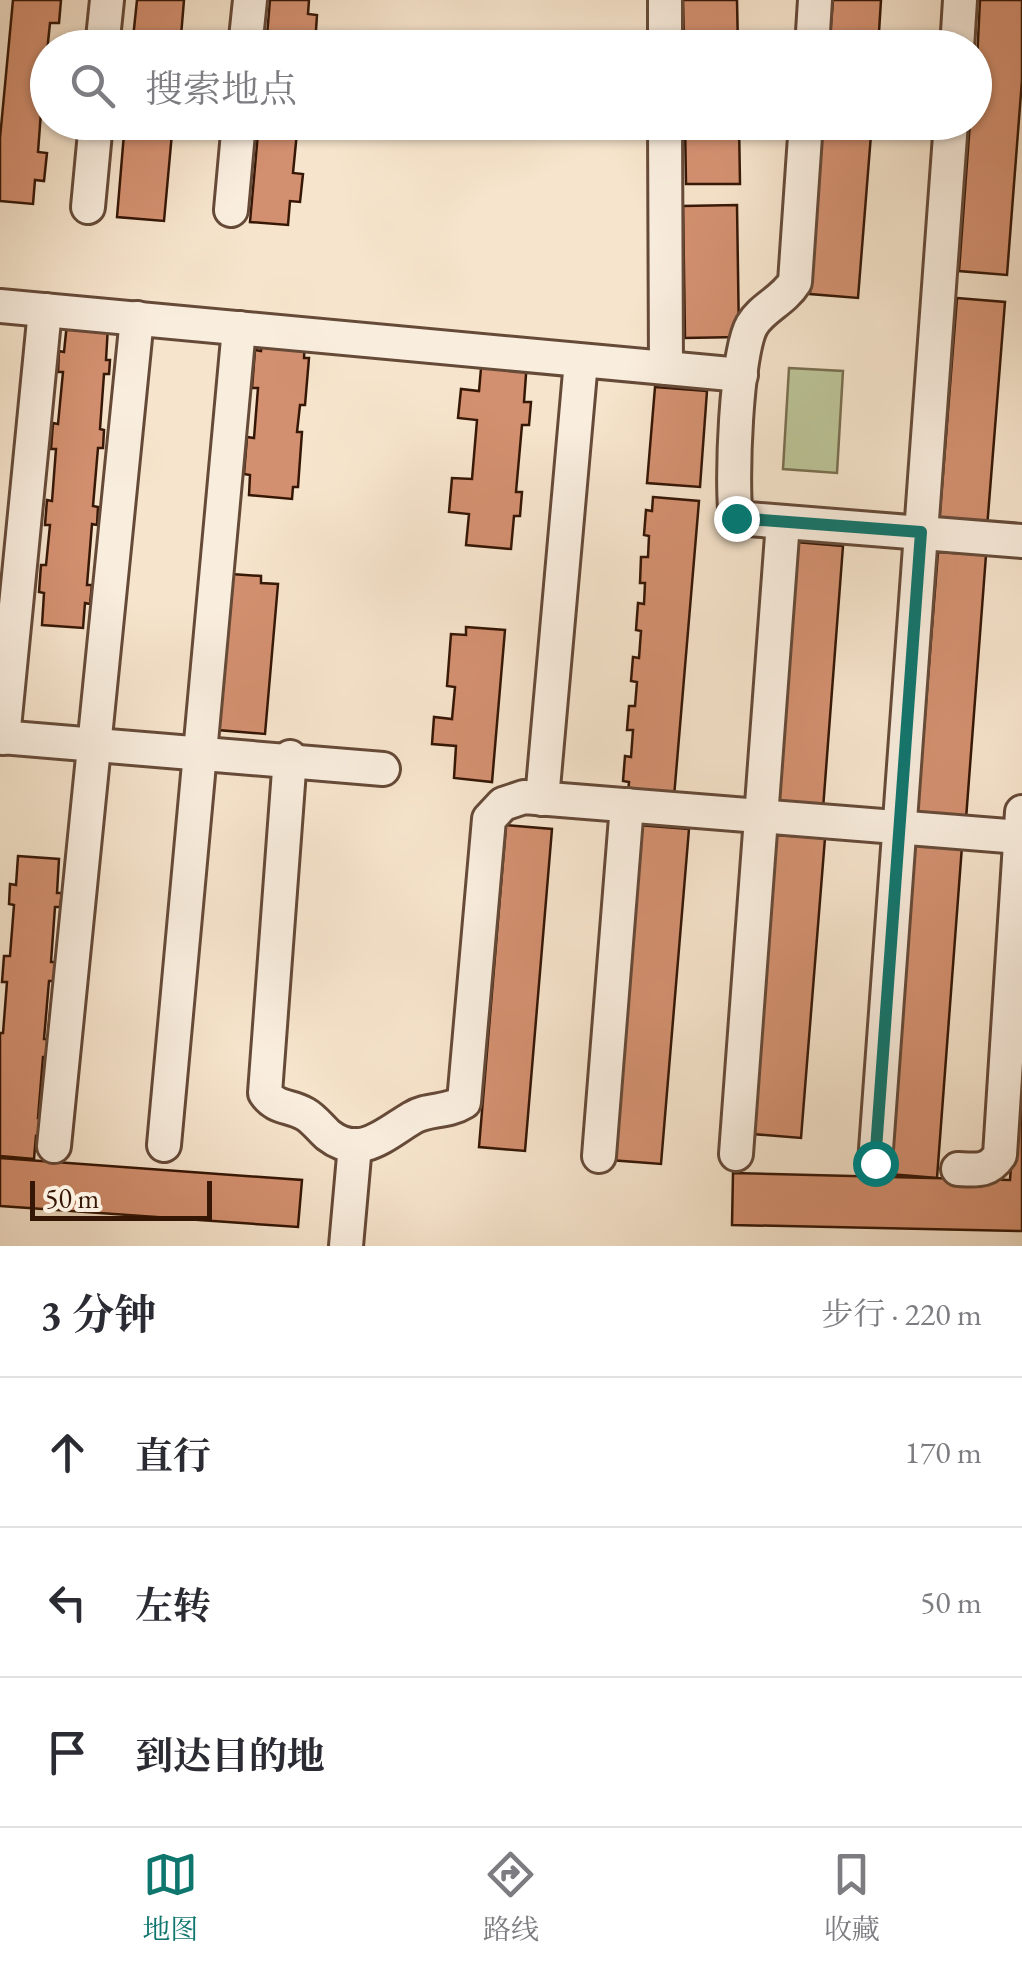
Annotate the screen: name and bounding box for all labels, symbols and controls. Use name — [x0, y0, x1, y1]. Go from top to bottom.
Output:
search box — [30, 30, 992, 140]
icon: search — [65, 58, 120, 113]
text: 搜索地点 — [145, 64, 297, 113]
route end — [714, 496, 760, 542]
route start — [853, 1141, 899, 1187]
scale bar — [30, 1176, 212, 1220]
text: 50 m — [45, 1180, 99, 1216]
text: 3 分钟 — [40, 1287, 156, 1342]
text: 步行 · 220 m — [821, 1293, 982, 1335]
icon: ahead — [40, 1425, 95, 1480]
text: 直行 — [135, 1431, 211, 1480]
text: 170 m — [905, 1431, 982, 1473]
icon: left — [40, 1575, 95, 1630]
text: 左转 — [135, 1581, 211, 1630]
text: 50 m — [920, 1581, 982, 1623]
icon: arrive — [40, 1725, 95, 1780]
text: 到达目的地 — [135, 1731, 325, 1780]
tab: 地图 — [142, 1847, 198, 1947]
tab: 路线 — [483, 1847, 539, 1947]
tab: 收藏 — [824, 1847, 880, 1947]

